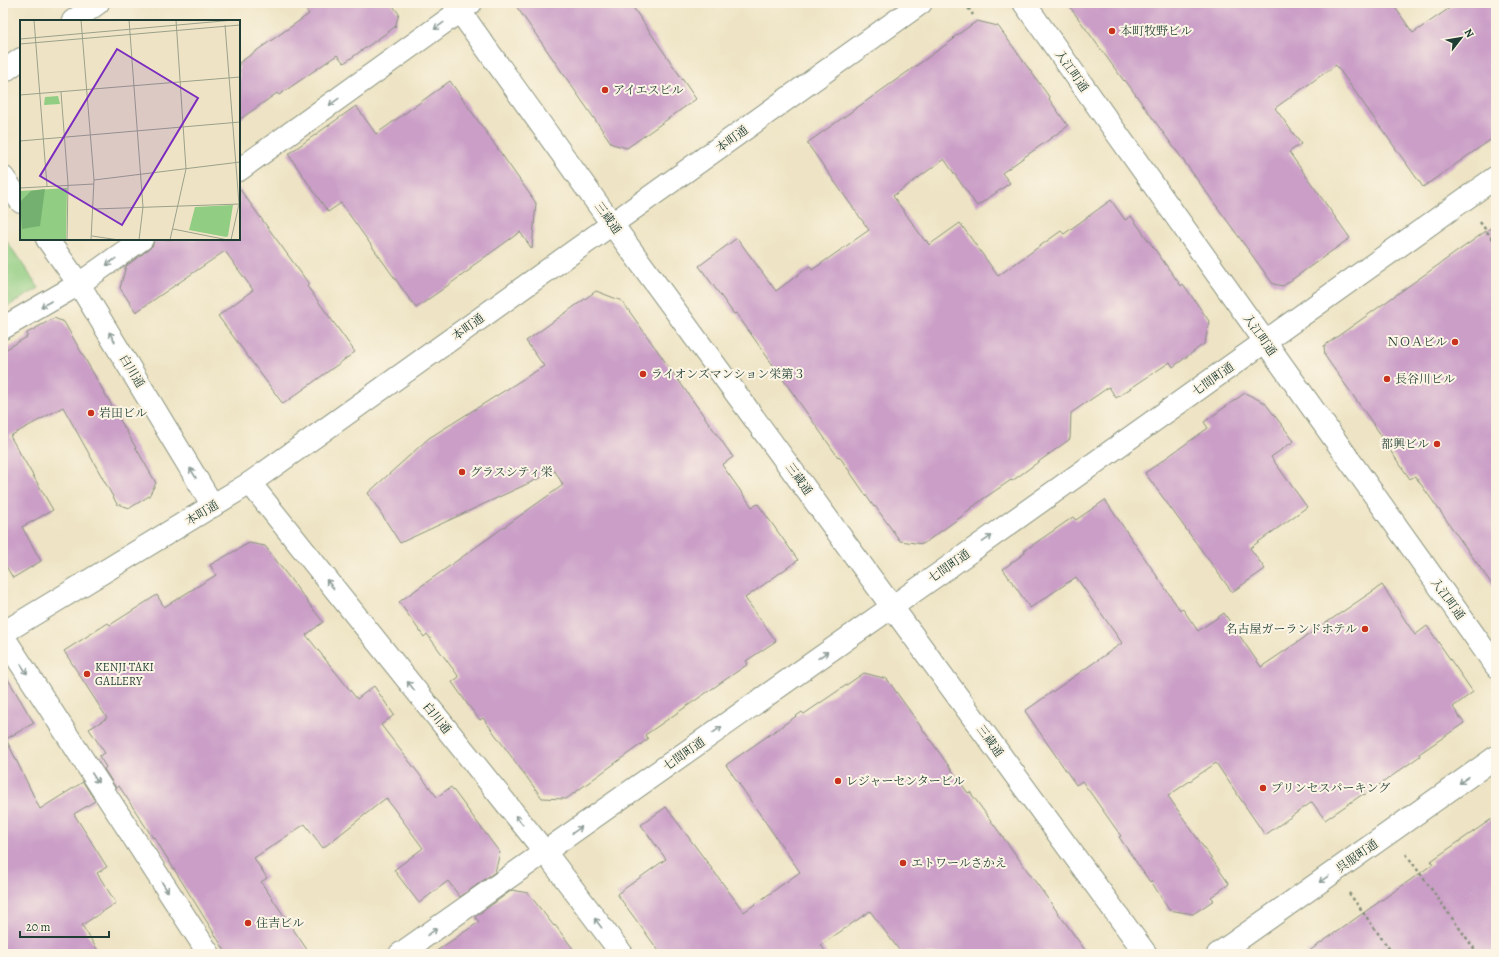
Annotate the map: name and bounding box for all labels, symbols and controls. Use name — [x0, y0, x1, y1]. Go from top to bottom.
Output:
north arrow — [1441, 18, 1481, 58]
inset map — [20, 20, 240, 240]
one-way arrow — [434, 22, 445, 30]
place label: 本町牧野ビル — [1120, 23, 1192, 39]
marker: 本町牧野ビル — [1107, 26, 1117, 36]
text: N — [1461, 26, 1478, 40]
street label: 入江町通 — [1052, 47, 1092, 95]
place label: アイエスビル — [613, 82, 683, 98]
marker: アイエスビル — [600, 85, 610, 95]
one-way arrow — [328, 97, 339, 106]
street label: 本町通 — [713, 122, 751, 156]
street label: 三蔵通 — [591, 199, 625, 237]
one-way arrow — [106, 258, 117, 266]
one-way arrow — [40, 300, 52, 308]
street label: 本町通 — [449, 310, 487, 344]
street label: 入江町通 — [1240, 311, 1280, 359]
one-way arrow — [107, 332, 116, 343]
place label: ＮＯＡビル — [1387, 334, 1447, 350]
marker: ＮＯＡビル — [1450, 337, 1460, 347]
street label: 白川通 — [116, 351, 148, 391]
street label: 七間町通 — [1189, 359, 1237, 399]
place label: ライオンズマンション栄第３ — [651, 366, 805, 382]
marker: ライオンズマンション栄第３ — [638, 369, 648, 379]
place label: 長谷川ビル — [1395, 371, 1455, 387]
marker: 長谷川ビル — [1382, 374, 1392, 384]
place label: 岩田ビル — [99, 405, 147, 421]
marker: 岩田ビル — [86, 408, 96, 418]
place label: 都興ビル — [1381, 436, 1429, 452]
marker: 都興ビル — [1432, 439, 1442, 449]
street label: 三蔵通 — [782, 460, 816, 498]
place label: グラスシティ栄 — [470, 464, 553, 480]
one-way arrow — [189, 467, 197, 479]
marker: グラスシティ栄 — [457, 467, 467, 477]
street label: 本町通 — [182, 497, 222, 529]
one-way arrow — [981, 535, 992, 544]
street label: 七間町通 — [925, 546, 973, 586]
street label: 入江町通 — [1427, 575, 1469, 623]
one-way arrow — [326, 579, 335, 590]
place label: 名古屋ガーランドホテル — [1226, 621, 1357, 637]
marker: 名古屋ガーランドホテル — [1360, 624, 1370, 634]
one-way arrow — [818, 651, 829, 659]
place label: KENJI TAKI GALLERY — [95, 659, 154, 689]
one-way arrow — [20, 663, 28, 674]
marker: KENJI TAKI GALLERY — [82, 669, 92, 679]
one-way arrow — [407, 680, 416, 691]
street label: 白川通 — [419, 699, 455, 737]
street label: 三蔵通 — [973, 722, 1007, 760]
one-way arrow — [712, 726, 723, 734]
street label: 七間町通 — [660, 734, 708, 774]
one-way arrow — [91, 772, 99, 783]
place label: レジャーセンタービル — [846, 773, 965, 789]
marker: レジャーセンタービル — [833, 776, 843, 786]
one-way arrow — [1459, 776, 1470, 784]
place label: プリンセスパーキング — [1271, 780, 1390, 796]
marker: プリンセスパーキング — [1258, 783, 1268, 793]
one-way arrow — [515, 815, 524, 825]
one-way arrow — [571, 826, 582, 834]
street label: 呉服町通 — [1333, 836, 1381, 876]
place label: エトワールさかえ — [911, 855, 1007, 871]
marker: エトワールさかえ — [898, 858, 908, 868]
one-way arrow — [1319, 875, 1330, 883]
one-way arrow — [162, 881, 170, 893]
scale bar — [20, 913, 109, 939]
place label: 住吉ビル — [256, 915, 304, 931]
marker: 住吉ビル — [243, 918, 253, 928]
one-way arrow — [594, 918, 603, 929]
text: 20 m — [26, 919, 50, 935]
one-way arrow — [427, 928, 438, 936]

